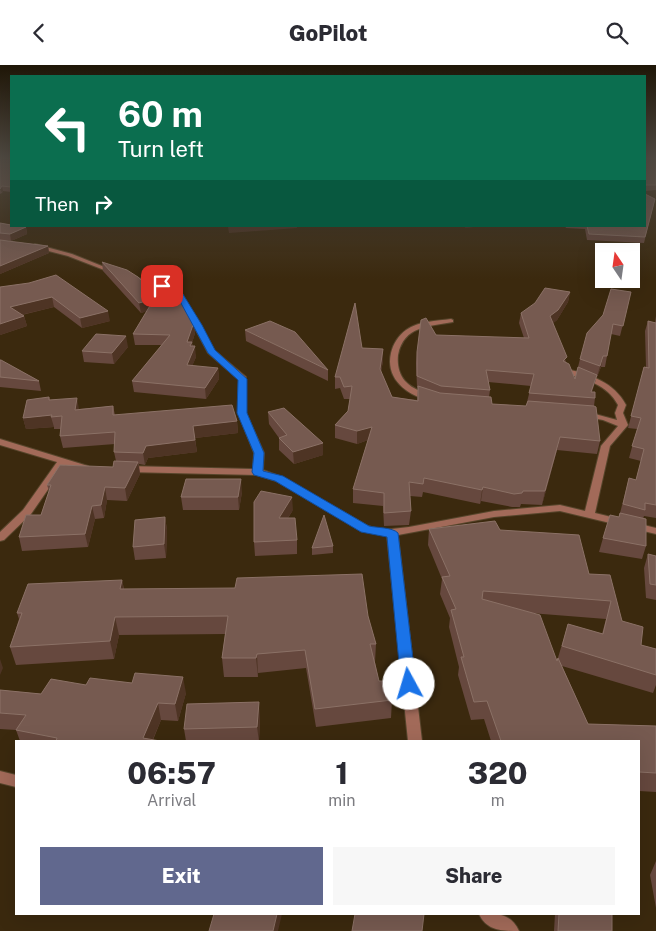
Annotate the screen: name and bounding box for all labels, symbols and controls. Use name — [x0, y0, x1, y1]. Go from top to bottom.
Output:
icon: back — [25, 19, 53, 47]
icon: search — [603, 19, 631, 47]
text: GoPilot — [289, 20, 367, 46]
text: 60 m — [118, 94, 203, 135]
icon: left — [35, 95, 100, 160]
text: Turn left — [118, 136, 204, 162]
icon: right — [89, 190, 117, 218]
text: Then — [35, 193, 79, 215]
north arrow — [595, 243, 640, 287]
map controls — [595, 243, 640, 288]
pin — [141, 265, 183, 307]
icon: arrive — [148, 272, 176, 300]
position arrow — [382, 657, 434, 709]
text: 06:57 — [127, 755, 216, 791]
text: 1 — [335, 755, 348, 791]
text: 320 — [468, 755, 528, 791]
text: Arrival — [147, 791, 196, 810]
text: min — [328, 791, 355, 810]
text: m — [491, 791, 505, 810]
button: Exit — [40, 847, 323, 905]
button: Share — [333, 847, 615, 905]

